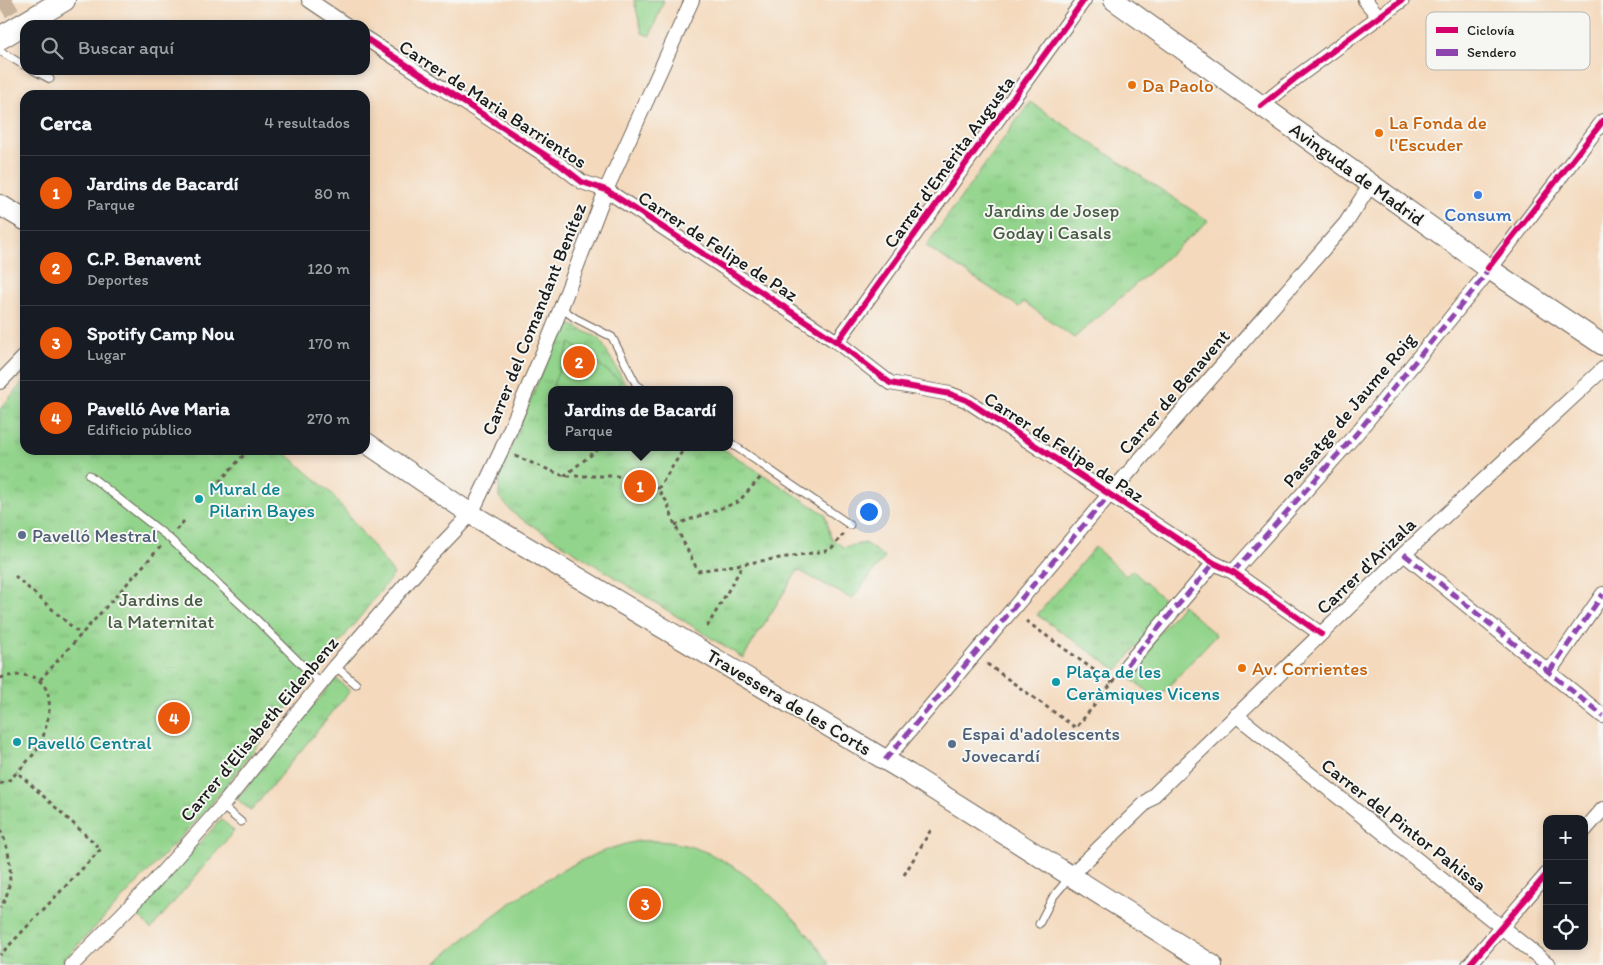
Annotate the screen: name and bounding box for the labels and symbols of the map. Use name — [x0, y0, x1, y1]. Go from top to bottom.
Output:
legend — [1426, 12, 1590, 70]
text: Ciclovía — [1467, 22, 1515, 39]
street label: Carrer de Maria Barrientos — [395, 35, 591, 173]
text: Sendero — [1467, 44, 1516, 61]
street label: Carrer d'Emèrita Augusta — [879, 71, 1019, 253]
place label: Da Paolo — [1142, 74, 1214, 97]
marker: Da Paolo — [1126, 79, 1138, 91]
place label: La Fonda de l'Escuder — [1389, 111, 1487, 156]
street label: Avinguda de Madrid — [1285, 117, 1429, 231]
marker: La Fonda de l'Escuder — [1373, 127, 1385, 139]
street label: Carrer de Felipe de Paz — [634, 186, 803, 307]
marker: Consum — [1472, 189, 1484, 201]
street label: Carrer del Comandant Benítez — [477, 199, 591, 439]
park label: Jardins de Josep Goday i Casals — [985, 199, 1119, 244]
place label: Consum — [1444, 203, 1512, 226]
street label: Carrer de Benavent — [1113, 325, 1235, 459]
street label: Passatge de Jaume Roig — [1278, 328, 1421, 492]
pin: 2 — [563, 343, 595, 381]
street label: Carrer de Felipe de Paz — [980, 387, 1149, 508]
pin: 1 — [624, 467, 656, 505]
place label: Mural de Pilarin Bayes — [209, 477, 315, 522]
marker: Mural de Pilarin Bayes — [193, 493, 205, 505]
your location — [856, 499, 882, 525]
street label: Carrer d'Arizala — [1312, 513, 1421, 619]
place label: Pavelló Mestral — [32, 524, 158, 547]
marker: Pavelló Mestral — [16, 529, 28, 541]
park label: Jardins de la Maternitat — [108, 588, 214, 633]
street label: Carrer d'Elisabeth Eidenbenz — [175, 632, 343, 826]
street label: Travessera de les Corts — [702, 644, 876, 760]
place label: Av. Corrientes — [1252, 657, 1368, 680]
place label: Plaça de les Ceràmiques Vicens — [1066, 660, 1220, 705]
marker: Av. Corrientes — [1236, 662, 1248, 674]
marker: Plaça de les Ceràmiques Vicens — [1050, 676, 1062, 688]
pin: 4 — [158, 699, 190, 737]
place label: Espai d'adolescents Jovecardí — [962, 722, 1120, 767]
place label: Pavelló Central — [27, 731, 152, 754]
marker: Pavelló Central — [11, 736, 23, 748]
marker: Espai d'adolescents Jovecardí — [946, 738, 958, 750]
street label: Carrer del Pintor Pahissa — [1317, 753, 1491, 897]
pin: 3 — [629, 885, 661, 923]

